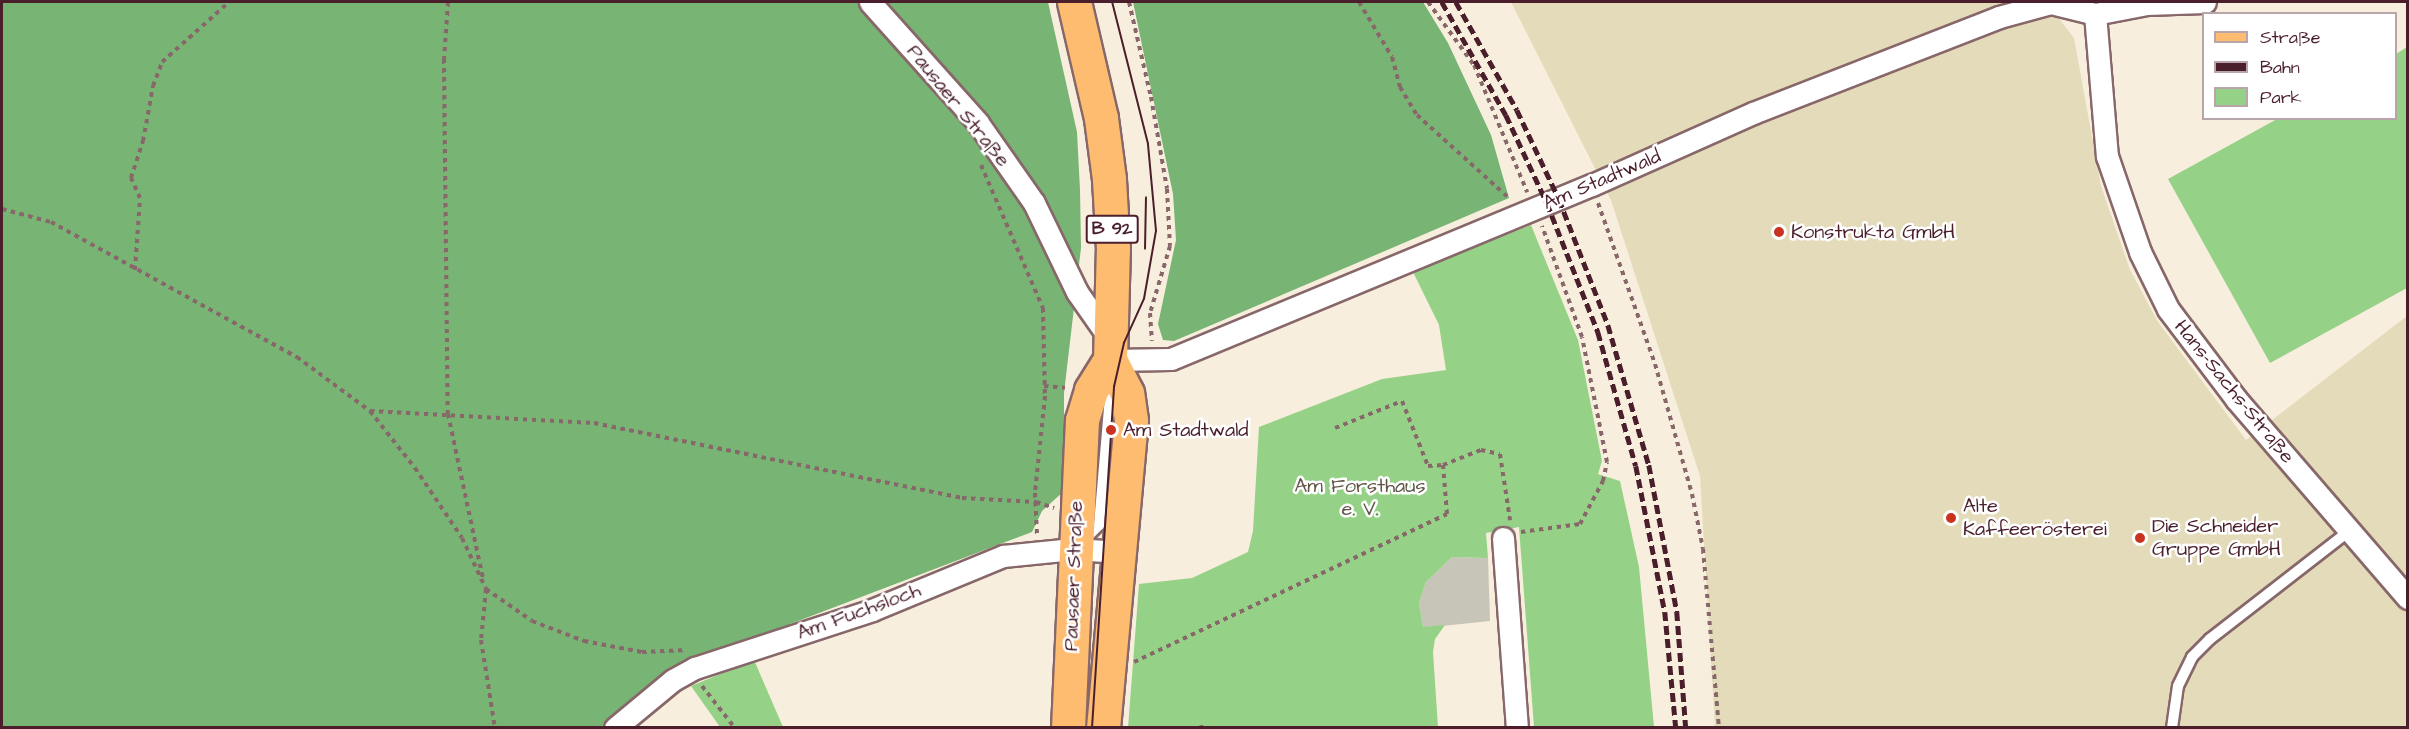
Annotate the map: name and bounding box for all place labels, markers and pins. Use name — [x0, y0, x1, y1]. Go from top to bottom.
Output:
place label: Konstrukta GmbH — [1791, 220, 1955, 244]
marker: Konstrukta GmbH — [1772, 225, 1786, 239]
place label: Am Stadtwald — [1123, 418, 1249, 442]
marker: Am Stadtwald — [1104, 423, 1118, 437]
place label: Alte Kaffeerösterei — [1963, 494, 2107, 541]
marker: Alte Kaffeerösterei — [1944, 511, 1958, 525]
place label: Die Schneider Gruppe GmbH — [2152, 514, 2281, 561]
marker: Die Schneider Gruppe GmbH — [2133, 531, 2147, 545]

